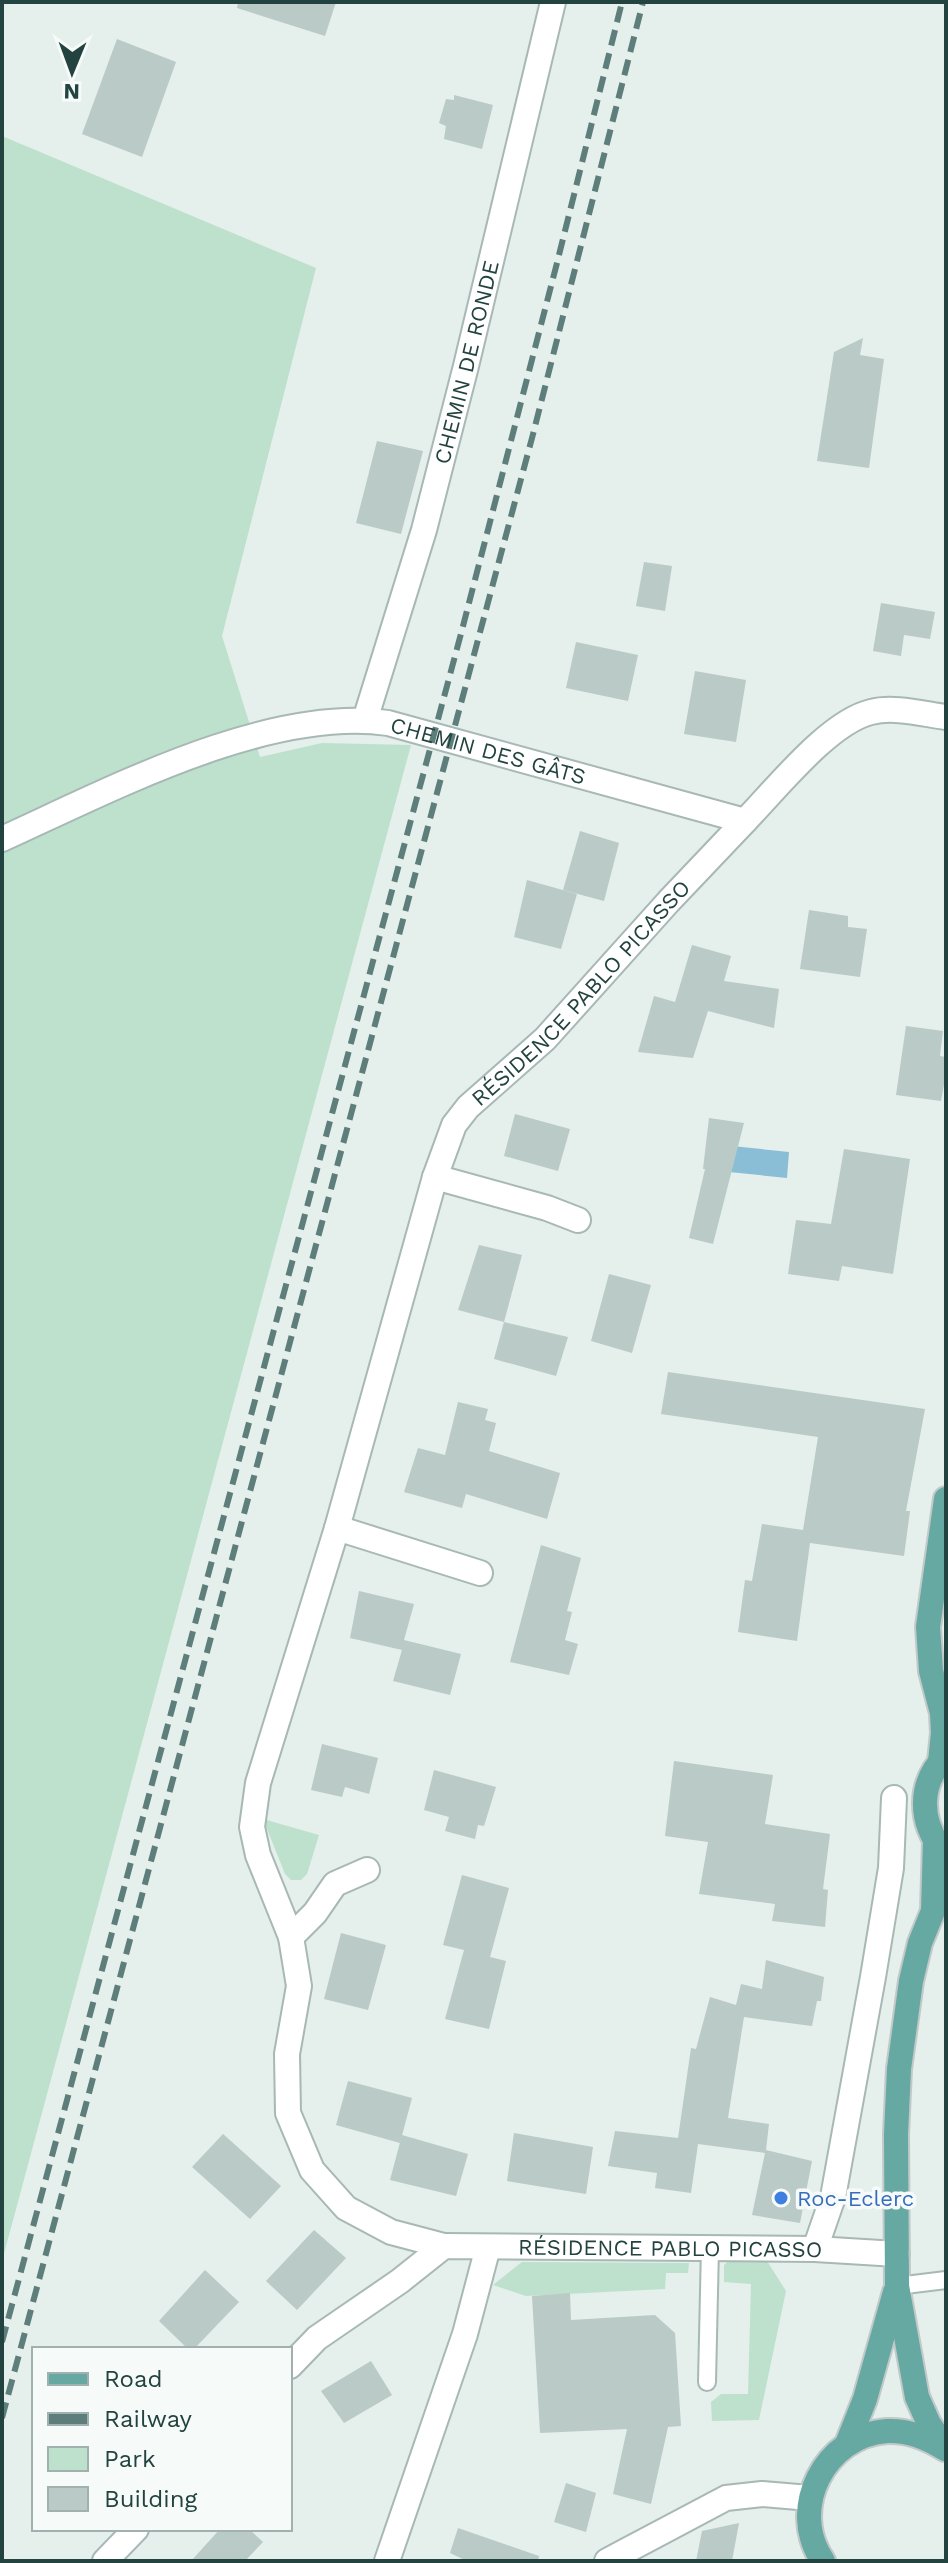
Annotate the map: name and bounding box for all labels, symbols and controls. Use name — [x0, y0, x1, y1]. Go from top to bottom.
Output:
north arrow — [32, 32, 112, 112]
text: N — [63, 79, 80, 104]
street label: CHEMIN DE RONDE — [429, 258, 503, 467]
street label: CHEMIN DES GÂTS — [388, 712, 588, 789]
street label: RÉSIDENCE PABLO PICASSO — [466, 875, 695, 1111]
place label: Roc-Eclerc — [797, 2186, 914, 2211]
marker: Roc-Eclerc — [772, 2189, 790, 2207]
street label: RÉSIDENCE PABLO PICASSO — [518, 2234, 822, 2262]
legend — [32, 2347, 292, 2531]
text: Road — [104, 2365, 163, 2393]
text: Railway — [104, 2405, 193, 2433]
text: Park — [104, 2445, 156, 2473]
text: Building — [104, 2485, 197, 2513]

